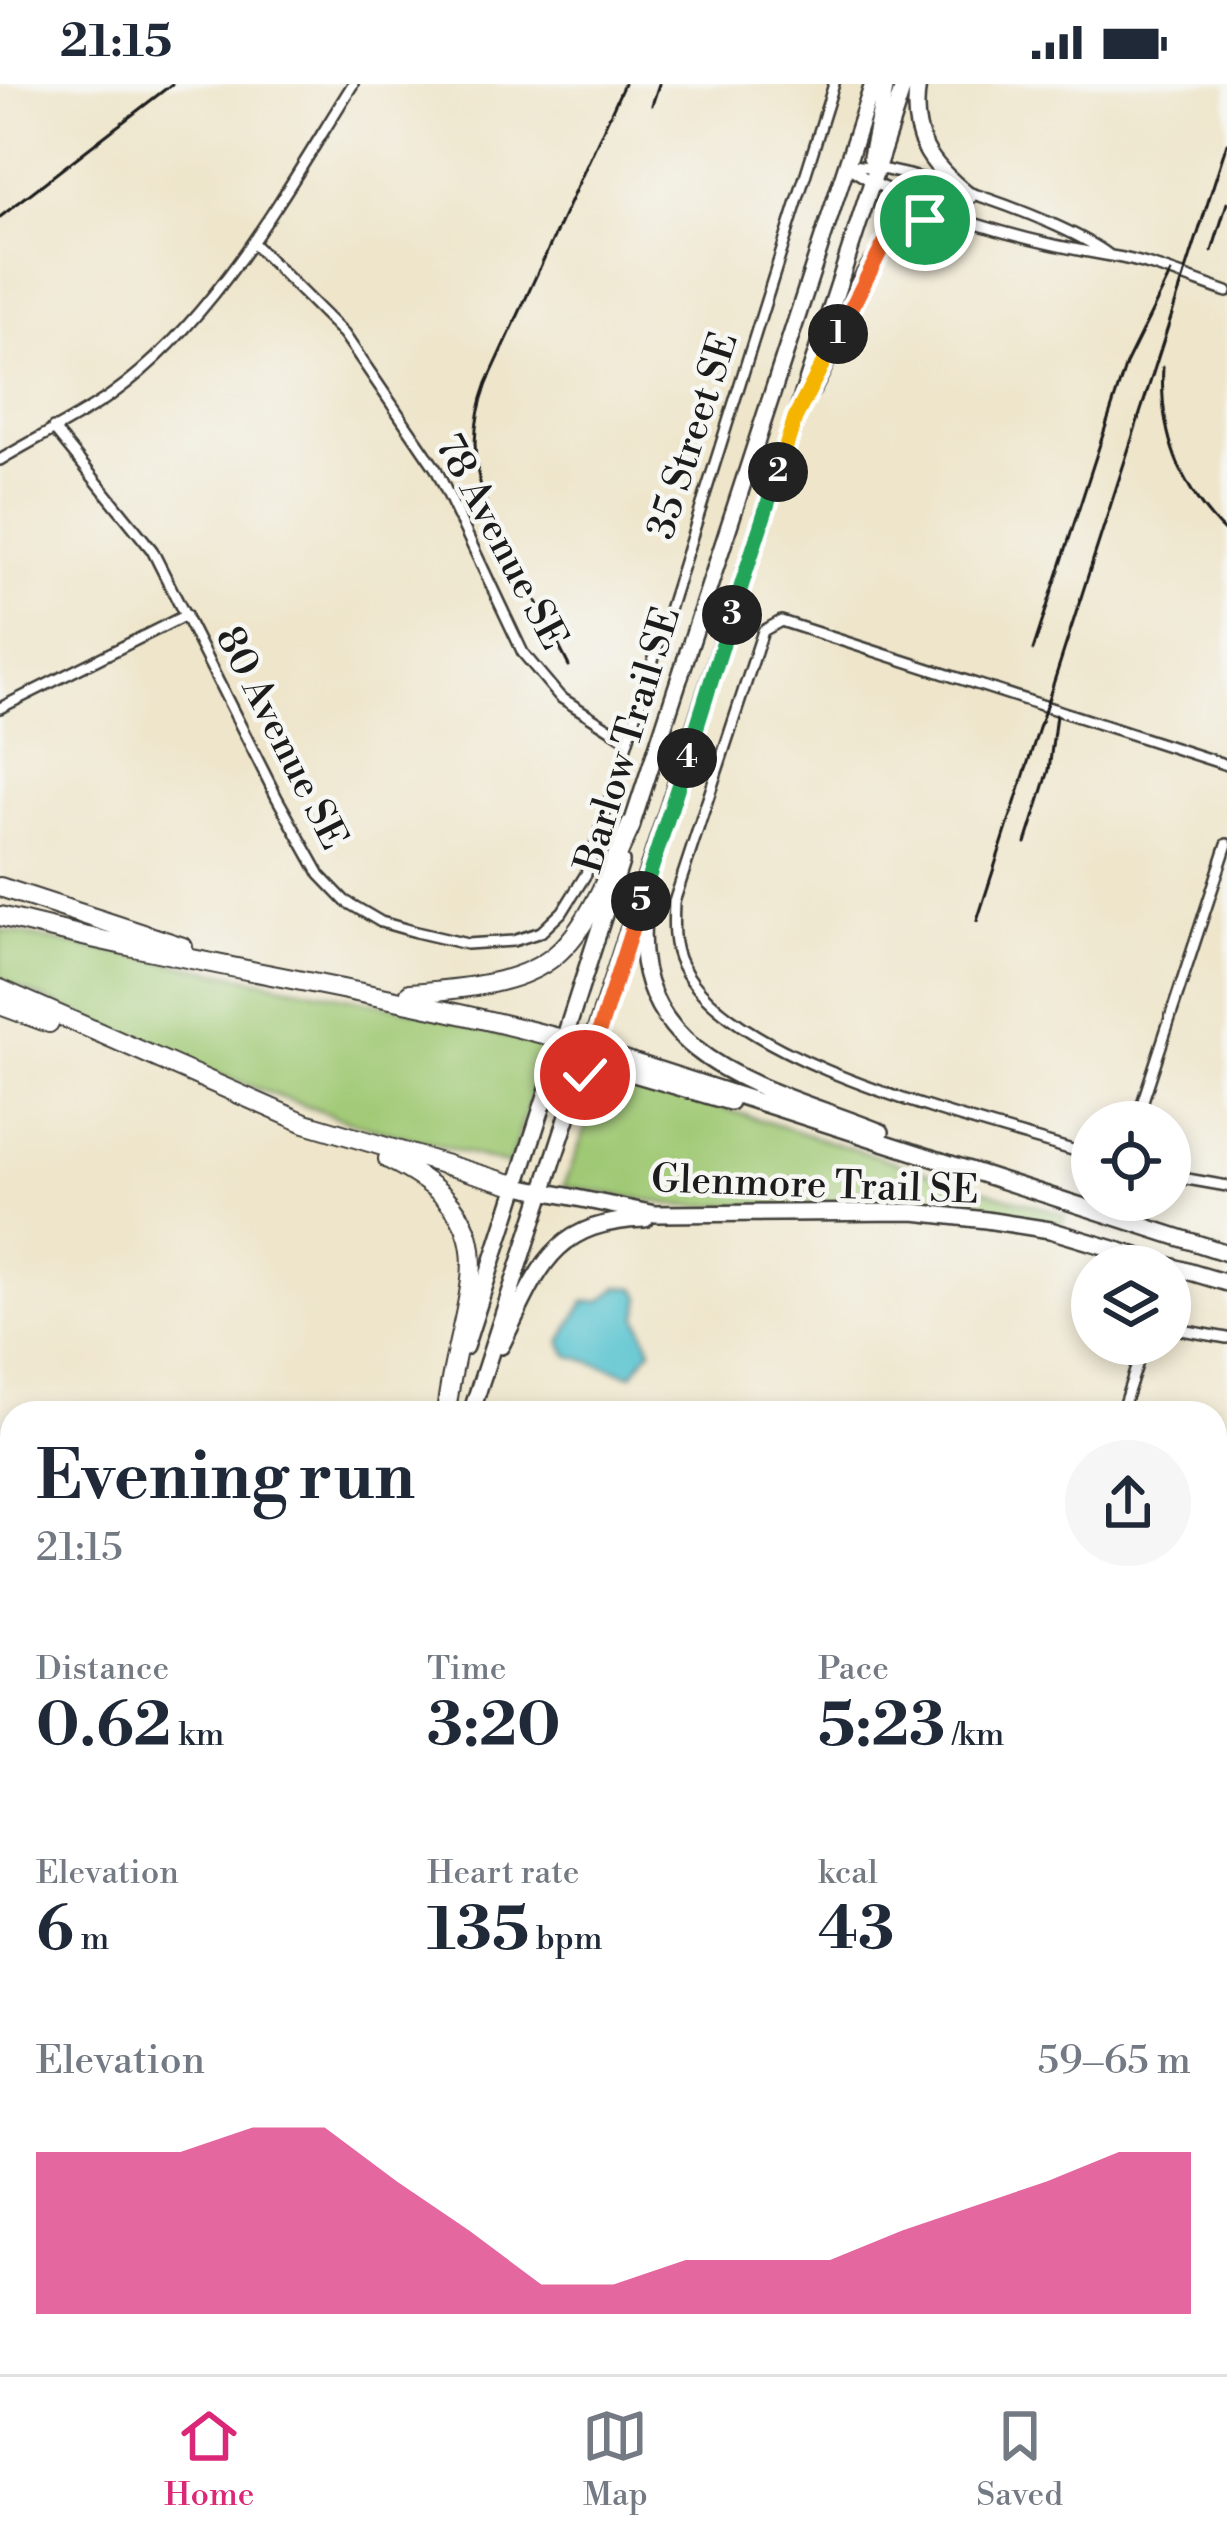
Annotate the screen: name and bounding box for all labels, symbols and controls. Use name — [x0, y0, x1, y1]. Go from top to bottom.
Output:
text: 21:15 — [60, 14, 172, 71]
pin — [874, 169, 976, 271]
icon: arrive — [892, 187, 958, 253]
pin: 1 — [808, 304, 868, 364]
text: 1 — [830, 313, 846, 354]
street label: 35 Street SE — [637, 326, 750, 545]
street label: 78 Avenue SE — [424, 426, 578, 658]
pin: 2 — [748, 442, 808, 502]
text: 2 — [768, 451, 788, 492]
pin: 3 — [702, 585, 762, 645]
text: 3 — [722, 594, 742, 635]
street label: Barlow Trail SE — [564, 601, 692, 879]
street label: 80 Avenue SE — [204, 618, 358, 858]
pin: 4 — [657, 728, 717, 788]
text: 4 — [676, 737, 698, 778]
pin: 5 — [611, 871, 671, 931]
text: 5 — [631, 880, 651, 921]
pin — [534, 1024, 636, 1126]
icon: check — [552, 1042, 618, 1108]
map controls — [1071, 1101, 1191, 1365]
button: locate — [1071, 1101, 1191, 1221]
street label: Glenmore Trail SE — [650, 1155, 979, 1216]
button: layers — [1071, 1245, 1191, 1365]
text: Evening run — [36, 1437, 415, 1520]
button: share — [1065, 1440, 1191, 1566]
text: 21:15 — [36, 1524, 123, 1573]
text: Distance — [36, 1649, 169, 1690]
text: Time — [427, 1649, 506, 1690]
text: Pace — [818, 1649, 889, 1690]
text: 0.62 — [36, 1690, 171, 1765]
text: 3:20 — [427, 1690, 561, 1765]
text: 5:23 — [818, 1690, 945, 1765]
text: km — [171, 1715, 224, 1756]
text: /km — [945, 1715, 1004, 1756]
text: Elevation — [36, 1853, 179, 1894]
text: Heart rate — [427, 1853, 579, 1894]
text: kcal — [818, 1853, 878, 1894]
text: 6 — [36, 1894, 74, 1969]
text: 135 — [427, 1894, 529, 1969]
text: 43 — [818, 1894, 894, 1969]
text: m — [74, 1919, 110, 1960]
text: bpm — [529, 1919, 603, 1960]
text: Elevation — [36, 2037, 205, 2086]
text: 59–65 m — [1038, 2037, 1191, 2086]
tab: Home — [164, 2403, 255, 2516]
tab: Map — [582, 2403, 648, 2516]
tab: Saved — [976, 2403, 1063, 2516]

